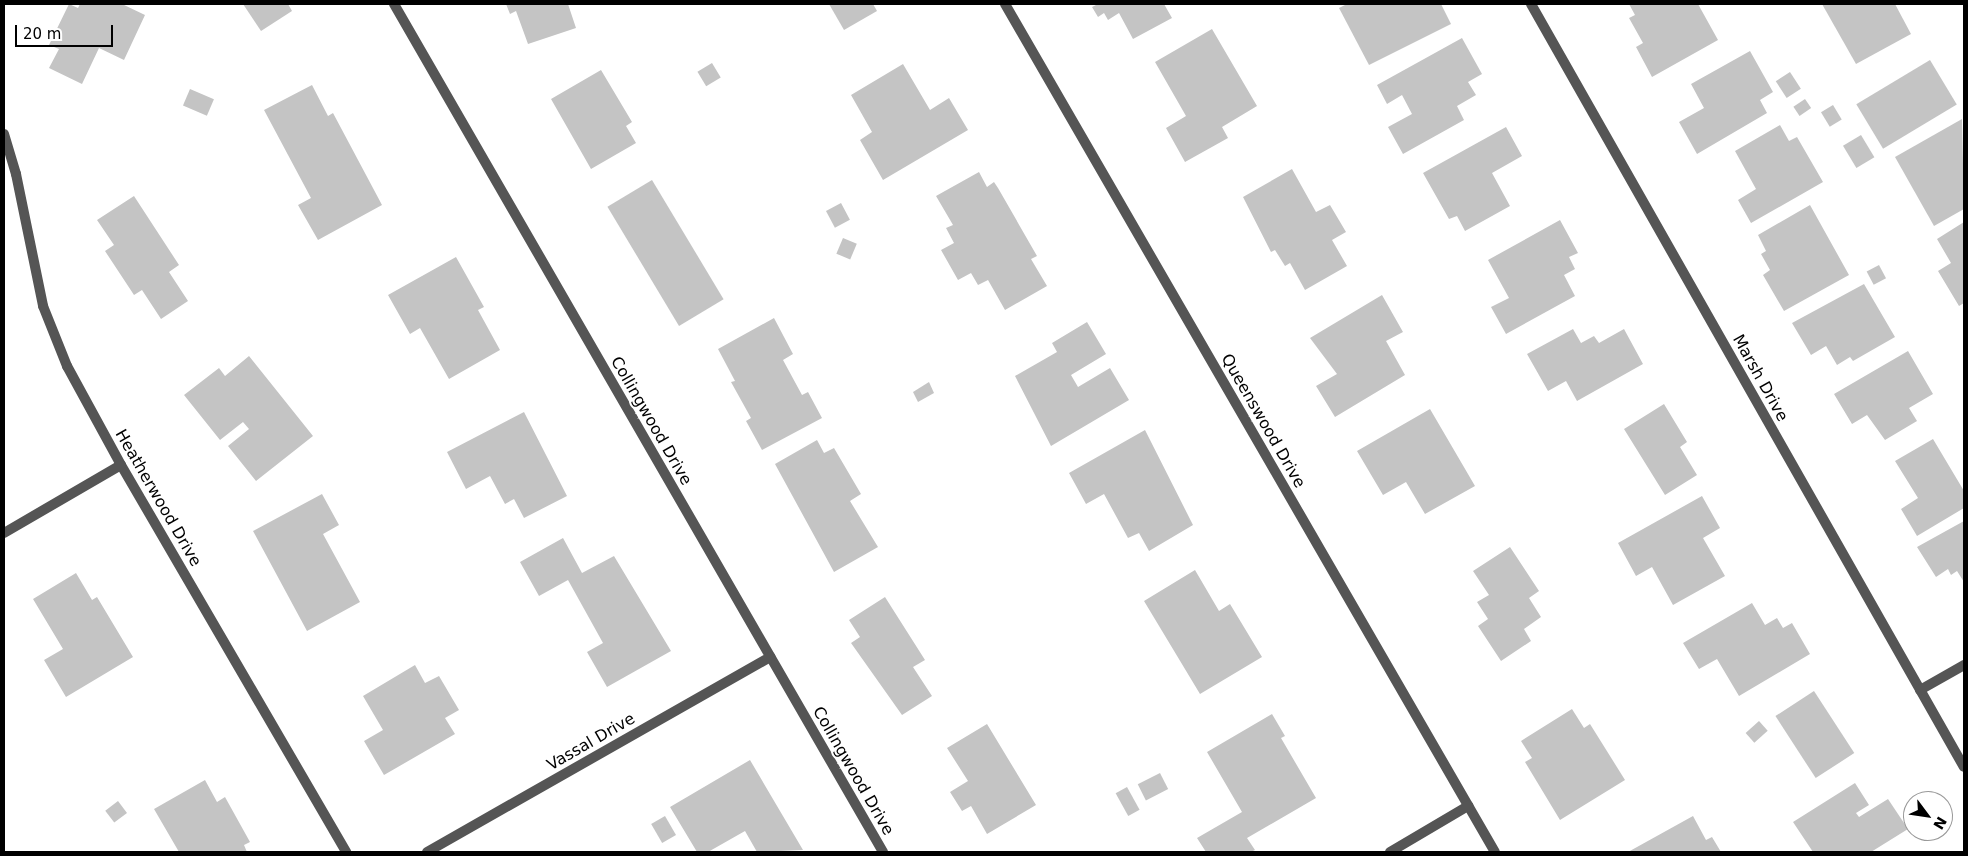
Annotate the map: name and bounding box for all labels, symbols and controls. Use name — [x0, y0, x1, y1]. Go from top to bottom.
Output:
scale bar — [18, 15, 115, 47]
text: 20 m — [23, 25, 61, 43]
street label: Marsh Drive — [1728, 331, 1792, 425]
street label: Queenswood Drive — [1217, 351, 1309, 491]
street label: Collingwood Drive — [606, 353, 696, 489]
street label: Heatherwood Drive — [111, 426, 205, 570]
street label: Collingwood Drive — [808, 703, 898, 839]
street label: Vassal Drive — [544, 709, 638, 775]
north arrow — [1903, 791, 1953, 841]
text: N — [1930, 814, 1950, 832]

